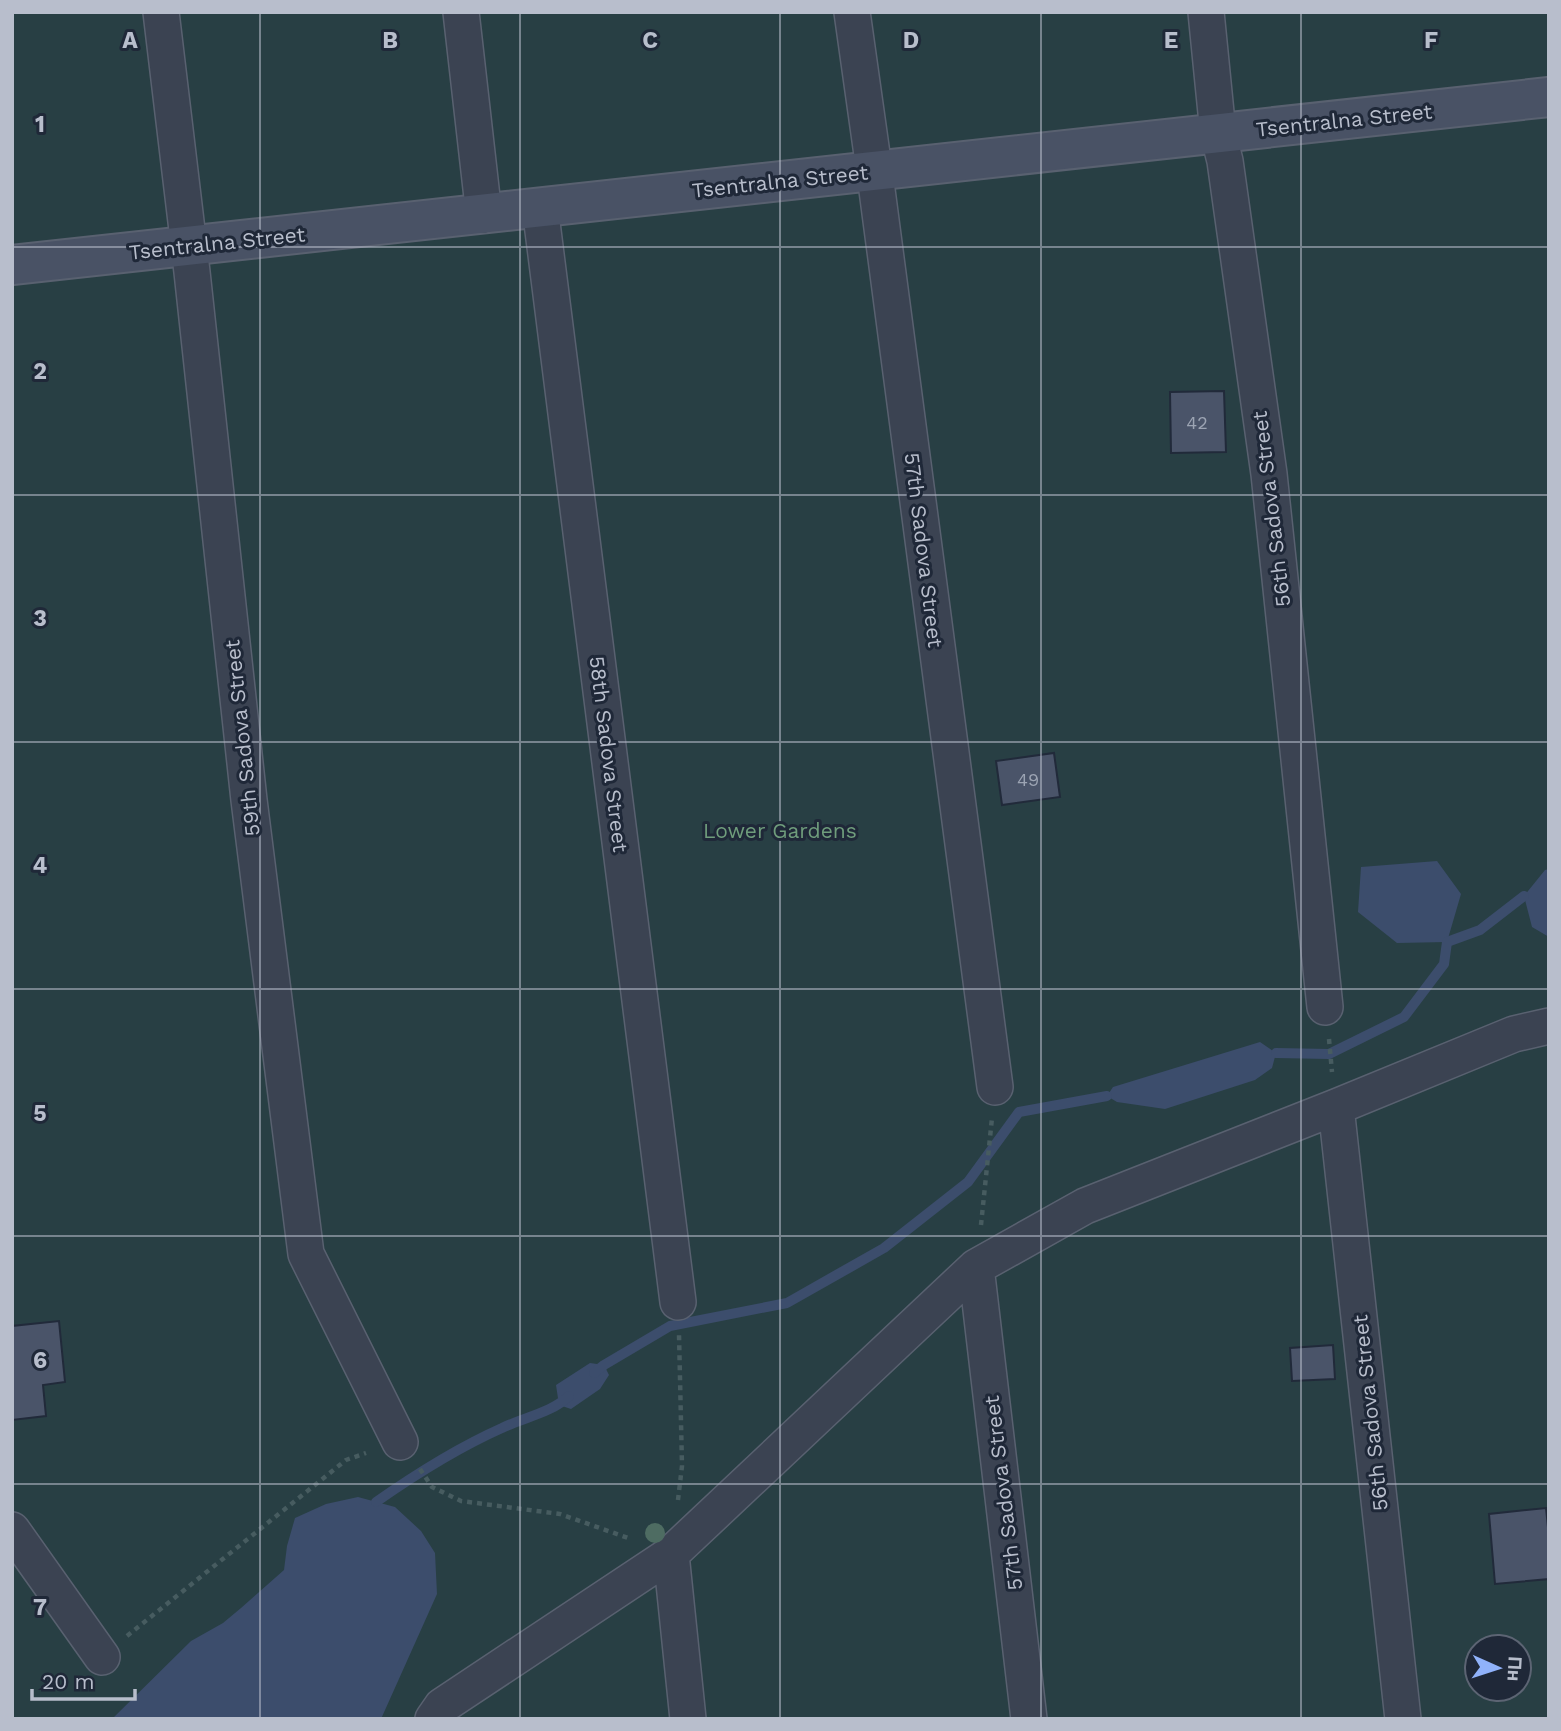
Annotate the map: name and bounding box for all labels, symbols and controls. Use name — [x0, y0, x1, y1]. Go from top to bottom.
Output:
text: A — [122, 27, 138, 54]
text: B — [382, 27, 398, 54]
text: C — [642, 27, 658, 54]
text: D — [903, 27, 919, 54]
text: E — [1164, 27, 1178, 54]
text: F — [1424, 27, 1438, 54]
street label: Tsentralna Street — [1255, 98, 1433, 142]
text: 1 — [35, 111, 45, 138]
street label: Tsentralna Street — [691, 159, 869, 203]
street label: Tsentralna Street — [128, 221, 306, 265]
text: 2 — [33, 358, 47, 385]
street label: 56th Sadova Street — [1247, 409, 1295, 608]
house number: 42 — [1186, 412, 1208, 433]
street label: 57th Sadova Street — [900, 451, 948, 649]
text: 3 — [33, 605, 47, 632]
street label: 59th Sadova Street — [219, 638, 265, 838]
street label: 58th Sadova Street — [585, 654, 633, 854]
house number: 49 — [1017, 769, 1039, 790]
park label: Lower Gardens — [703, 818, 857, 843]
text: 4 — [33, 852, 48, 879]
text: 5 — [33, 1100, 47, 1127]
street label: 56th Sadova Street — [1347, 1313, 1393, 1512]
text: 6 — [33, 1347, 47, 1374]
street label: 57th Sadova Street — [979, 1394, 1027, 1592]
text: 7 — [33, 1594, 47, 1621]
north arrow — [1463, 1633, 1533, 1703]
text: Пн — [1502, 1656, 1527, 1682]
scale bar — [32, 1658, 135, 1702]
text: 20 m — [42, 1669, 94, 1694]

